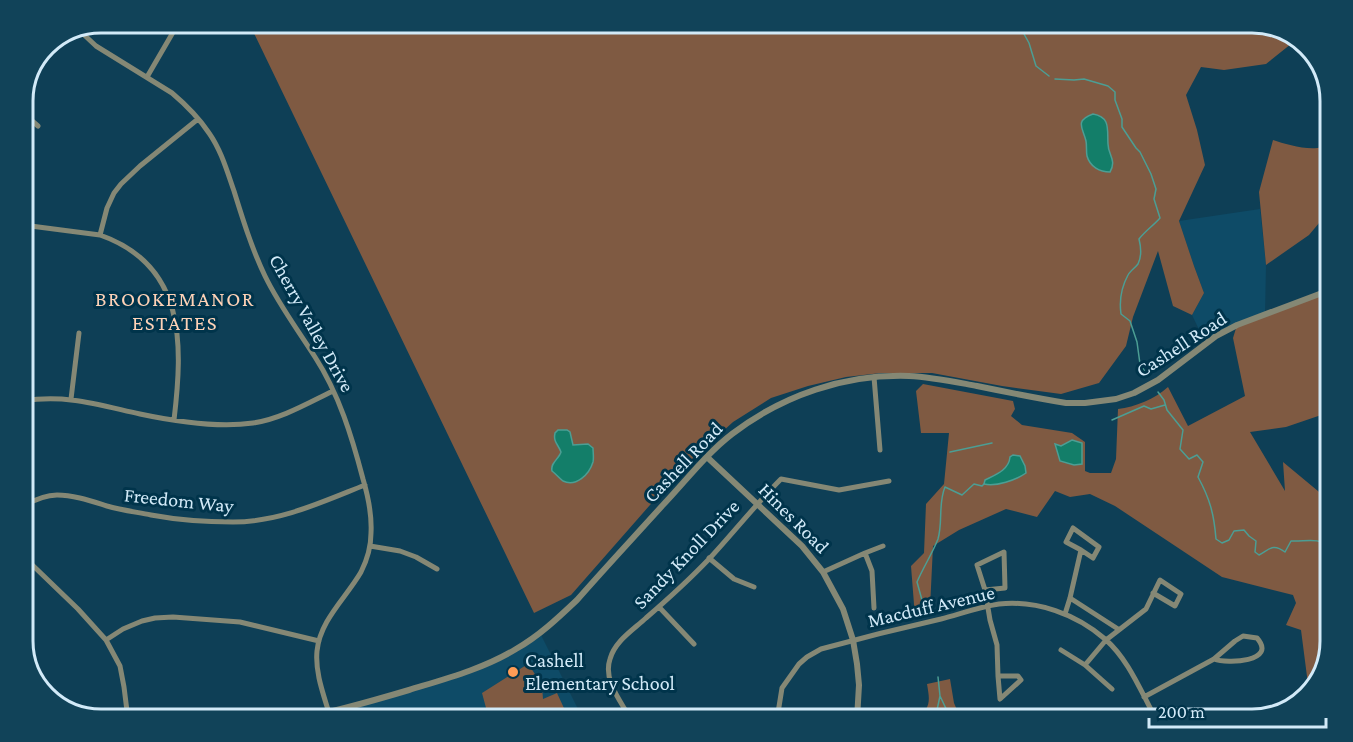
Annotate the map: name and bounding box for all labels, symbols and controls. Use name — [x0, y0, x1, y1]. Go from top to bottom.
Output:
street label: Cherry Valley Drive — [264, 250, 359, 396]
district label: BROOKEMANOR ESTATES — [95, 287, 255, 335]
street label: Cashell Road — [1132, 306, 1231, 381]
street label: Cashell Road — [639, 417, 727, 507]
street label: Hines Road — [754, 478, 834, 558]
street label: Freedom Way — [123, 483, 236, 518]
street label: Sandy Knoll Drive — [629, 495, 744, 614]
street label: Macduff Avenue — [865, 581, 997, 631]
place label: Cashell Elementary School — [525, 649, 675, 695]
marker: Cashell Elementary School — [506, 665, 520, 679]
scale bar — [1149, 691, 1326, 729]
text: 200 m — [1158, 702, 1205, 722]

